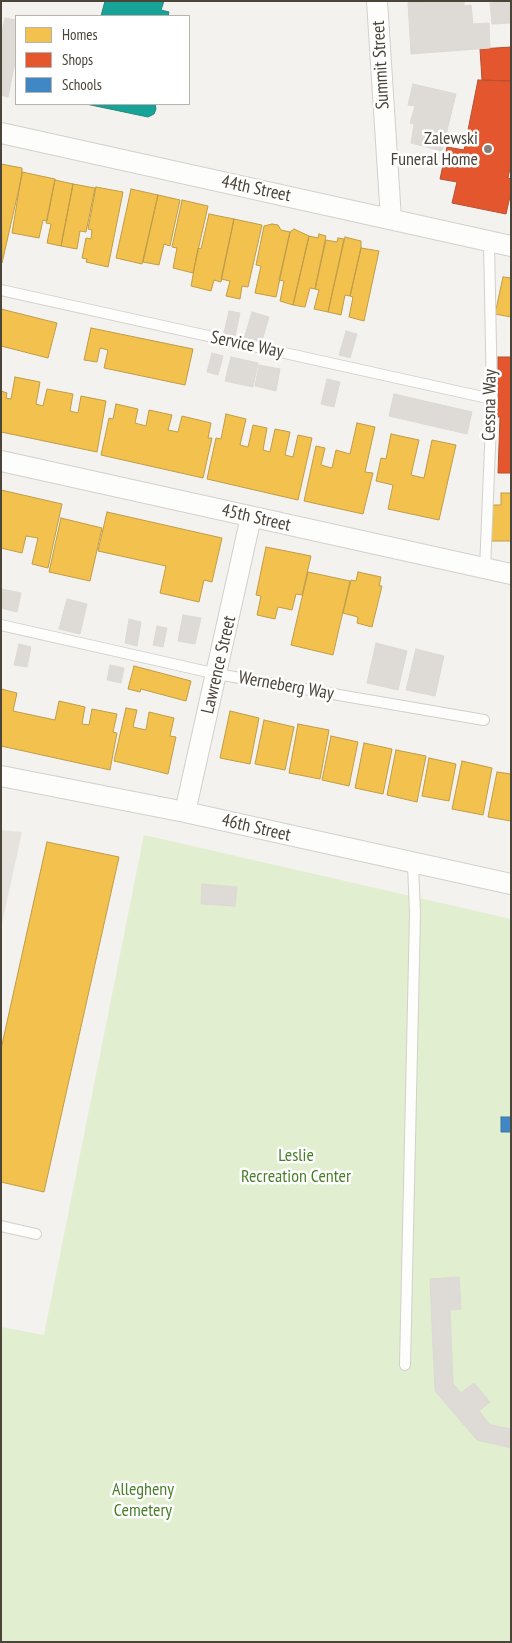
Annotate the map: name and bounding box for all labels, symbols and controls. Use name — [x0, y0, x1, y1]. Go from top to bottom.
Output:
legend — [15, 15, 190, 105]
street label: Summit Street — [368, 20, 394, 110]
text: Homes — [62, 25, 98, 44]
text: Shops — [62, 50, 93, 69]
text: Schools — [62, 75, 102, 94]
place label: Zalewski Funeral Home — [391, 128, 478, 170]
marker: Zalewski Funeral Home — [482, 143, 494, 155]
street label: 44th Street — [219, 171, 293, 207]
street label: Service Way — [209, 327, 285, 363]
street label: Cessna Way — [479, 369, 501, 441]
street label: 45th Street — [219, 500, 293, 536]
street label: Lawrence Street — [197, 614, 241, 716]
street label: Werneberg Way — [237, 667, 335, 705]
street label: 46th Street — [219, 810, 293, 846]
park label: Leslie Recreation Center — [241, 1145, 351, 1188]
park label: Allegheny Cemetery — [112, 1479, 174, 1522]

